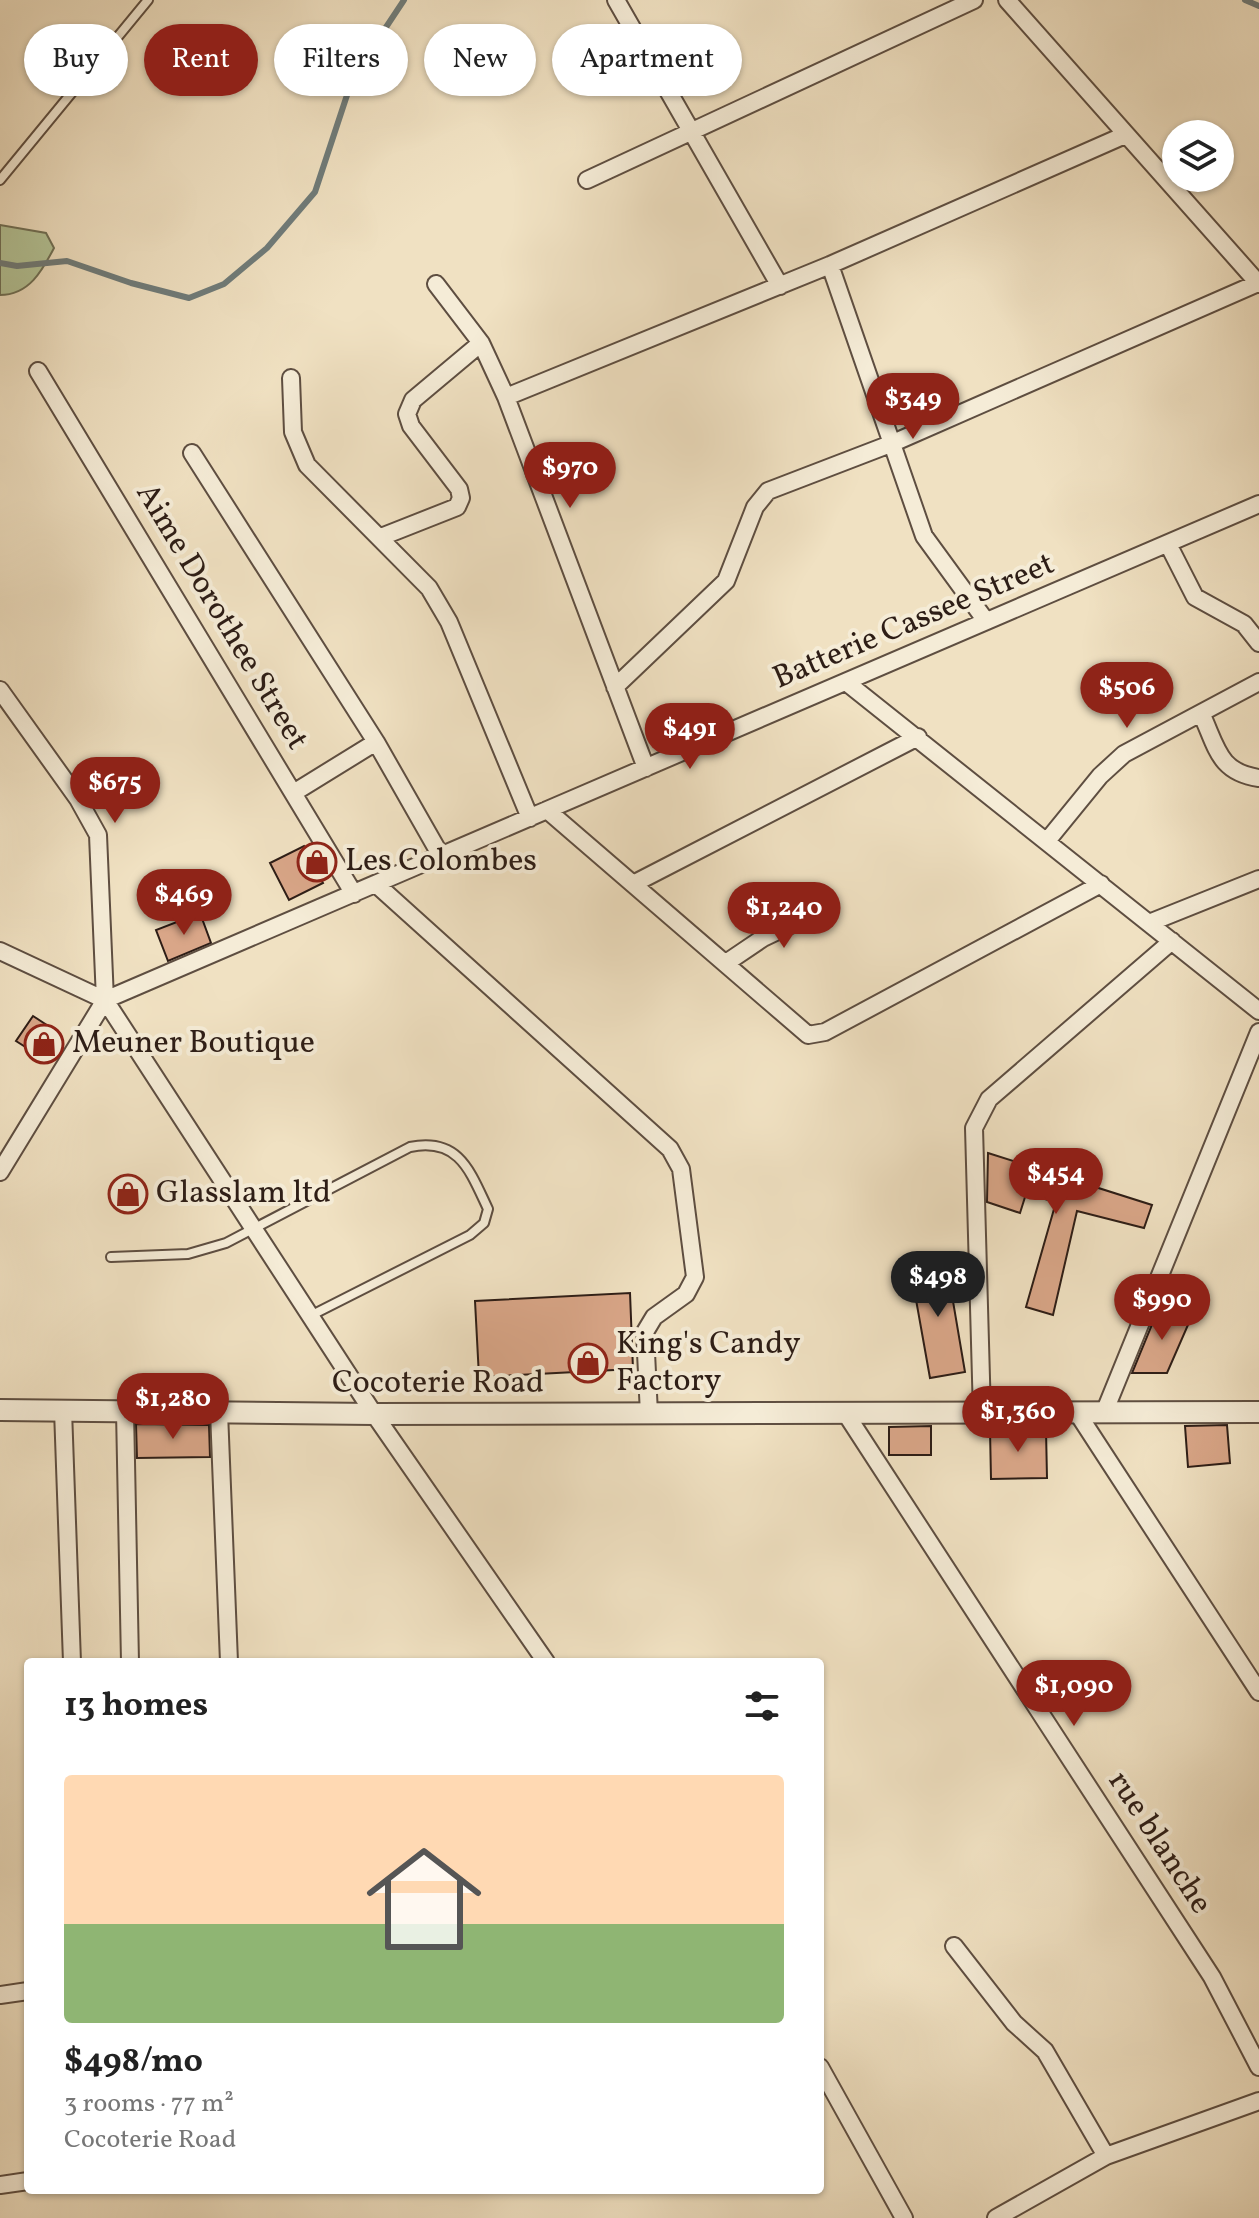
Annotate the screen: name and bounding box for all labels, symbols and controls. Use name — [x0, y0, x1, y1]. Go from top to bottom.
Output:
chip: Buy — [24, 24, 128, 96]
chip: Rent — [144, 24, 258, 96]
chip: Filters — [274, 24, 408, 96]
chip: New — [424, 24, 536, 96]
chip: Apartment — [552, 24, 742, 96]
map controls — [1162, 120, 1234, 192]
button: layers — [1162, 120, 1234, 192]
pin: $349 — [866, 373, 960, 441]
text: $349 — [884, 381, 942, 417]
pin: $970 — [523, 442, 617, 510]
text: $970 — [542, 450, 598, 486]
street label: Aime Dorothee Street — [124, 475, 318, 759]
street label: Batterie Cassee Street — [766, 543, 1062, 701]
pin: $506 — [1080, 662, 1174, 730]
text: $506 — [1098, 670, 1156, 706]
pin: $491 — [643, 703, 737, 771]
text: $491 — [663, 711, 717, 747]
pin: $675 — [68, 757, 162, 825]
text: $675 — [88, 765, 142, 801]
place label: Les Colombes — [345, 840, 537, 884]
shop icon: Les Colombes — [296, 841, 338, 883]
pin: $469 — [137, 869, 231, 937]
text: $469 — [155, 877, 213, 913]
pin: $1,240 — [719, 882, 849, 950]
text: $1,240 — [746, 890, 822, 926]
place label: Meuner Boutique — [72, 1022, 315, 1066]
shop icon: Meuner Boutique — [23, 1023, 65, 1065]
pin: $454 — [1009, 1148, 1103, 1216]
text: $454 — [1027, 1156, 1085, 1192]
place label: Glasslam ltd — [156, 1172, 331, 1216]
shop icon: Glasslam ltd — [107, 1173, 149, 1215]
pin: $498 — [891, 1251, 985, 1319]
text: $498 — [909, 1259, 967, 1295]
pin: $990 — [1115, 1274, 1209, 1342]
text: $990 — [1132, 1282, 1192, 1318]
place label: King's Candy Factory — [616, 1323, 801, 1404]
shop icon: King's Candy Factory — [567, 1342, 609, 1384]
street label: Cocoterie Road — [332, 1362, 544, 1406]
pin: $1,280 — [108, 1373, 238, 1441]
text: $1,280 — [135, 1381, 211, 1417]
pin: $1,360 — [953, 1386, 1083, 1454]
text: $1,360 — [980, 1394, 1056, 1430]
pin: $1,090 — [1009, 1660, 1139, 1728]
text: $1,090 — [1034, 1668, 1114, 1704]
text: 13 homes — [64, 1683, 208, 1730]
icon: filters — [740, 1684, 784, 1728]
street label: rue blanche — [1096, 1763, 1222, 1923]
icon: home — [352, 1827, 496, 1971]
text: $498/mo — [64, 2039, 203, 2086]
text: 3 rooms · 77 m² — [64, 2086, 234, 2122]
text: Cocoterie Road — [64, 2122, 236, 2158]

